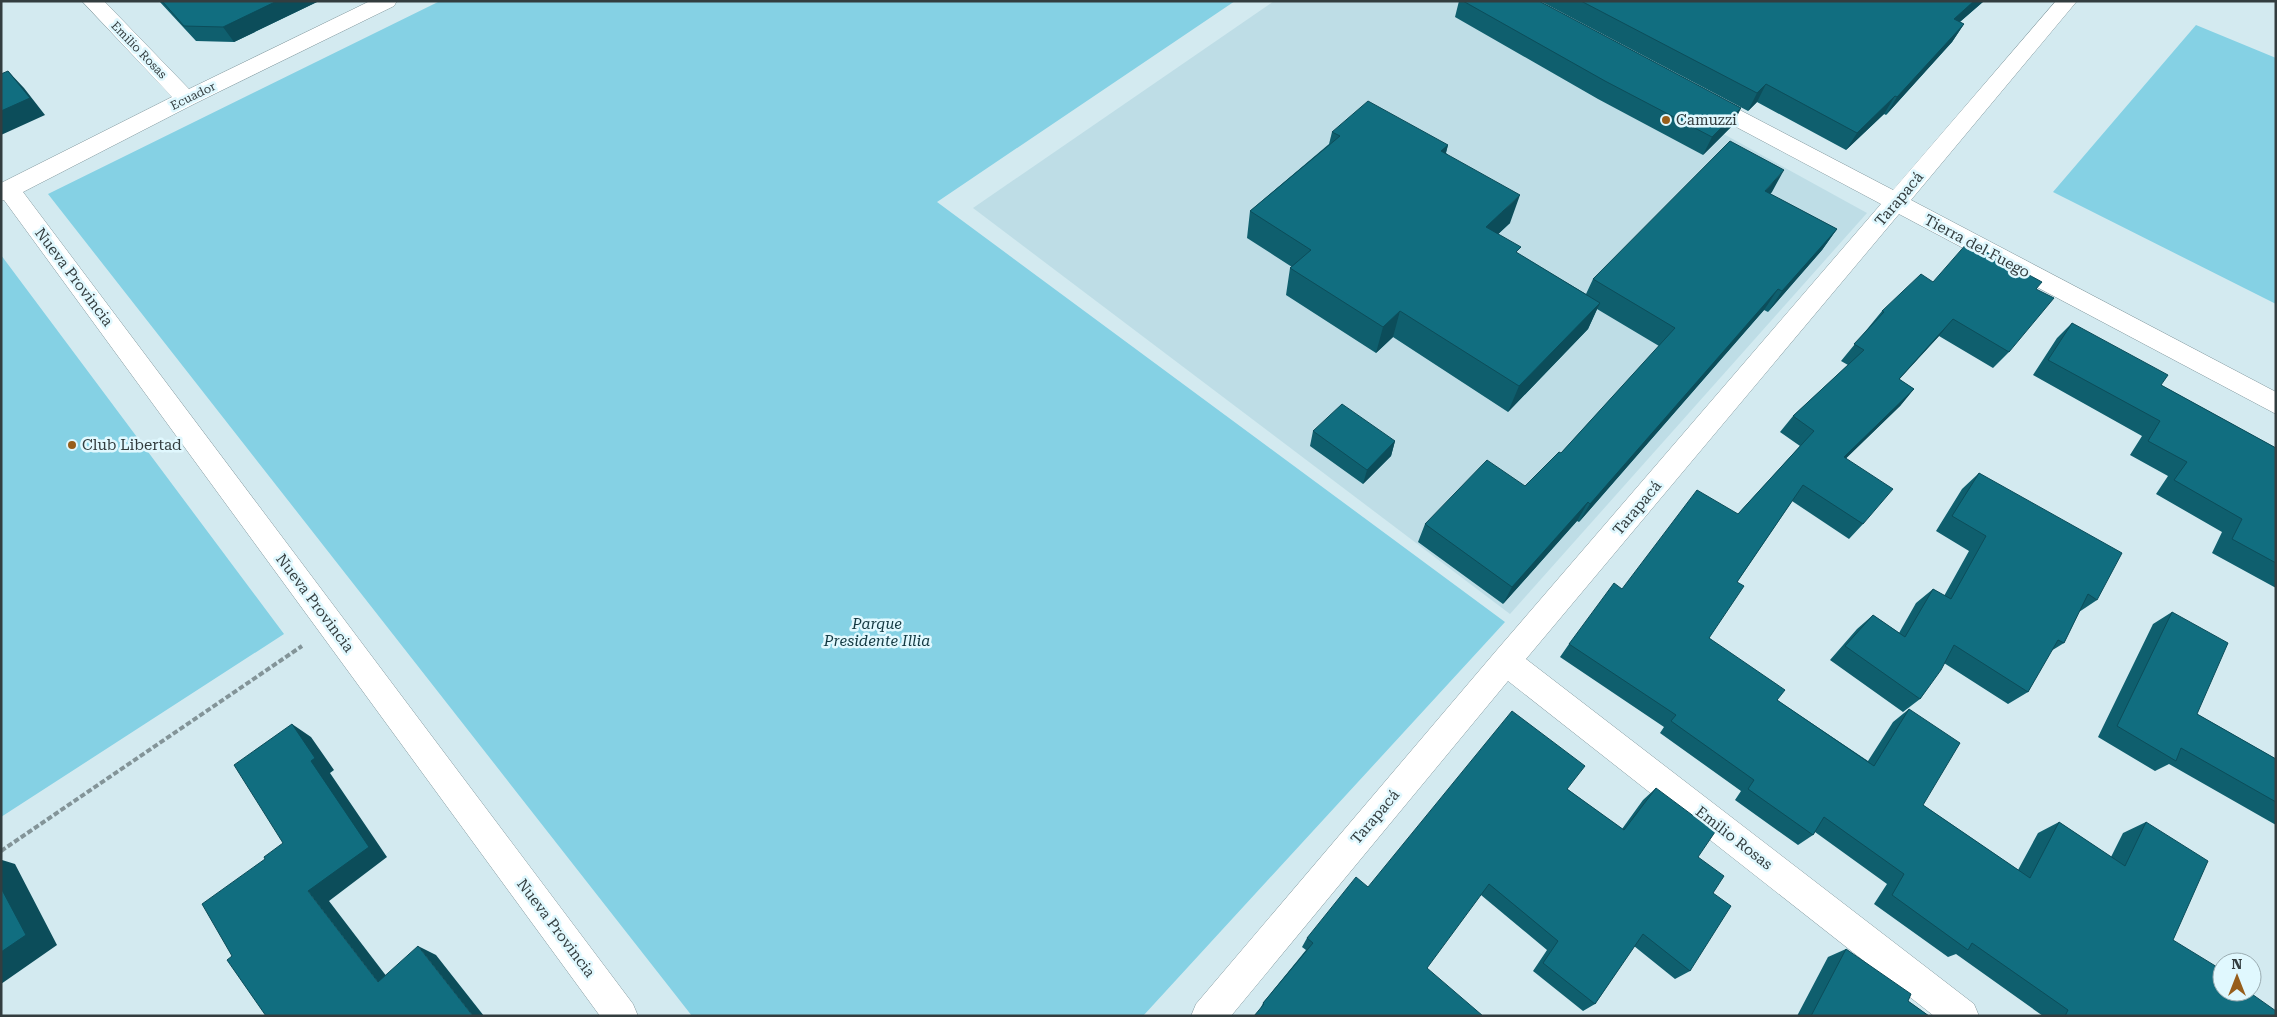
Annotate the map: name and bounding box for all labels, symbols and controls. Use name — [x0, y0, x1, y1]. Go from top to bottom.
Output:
street label: Emilio Rosas — [108, 19, 170, 82]
street label: Ecuador — [168, 79, 218, 113]
place label: Camuzzi — [1676, 111, 1737, 129]
marker: Camuzzi — [1660, 114, 1672, 126]
street label: Tarapacá — [1871, 168, 1927, 230]
street label: Tierra del Fuego — [1921, 211, 2033, 281]
street label: Nueva Provincia — [31, 224, 117, 330]
place label: Club Libertad — [82, 436, 182, 454]
marker: Club Libertad — [66, 439, 78, 451]
street label: Tarapacá — [1609, 477, 1665, 539]
street label: Nueva Provincia — [272, 550, 358, 656]
park label: Parque Presidente Illia — [823, 615, 930, 650]
street label: Tarapacá — [1347, 786, 1403, 848]
street label: Emilio Rosas — [1692, 803, 1776, 873]
street label: Nueva Provincia — [513, 875, 599, 981]
north arrow — [2212, 952, 2262, 1002]
text: N — [2232, 956, 2243, 972]

